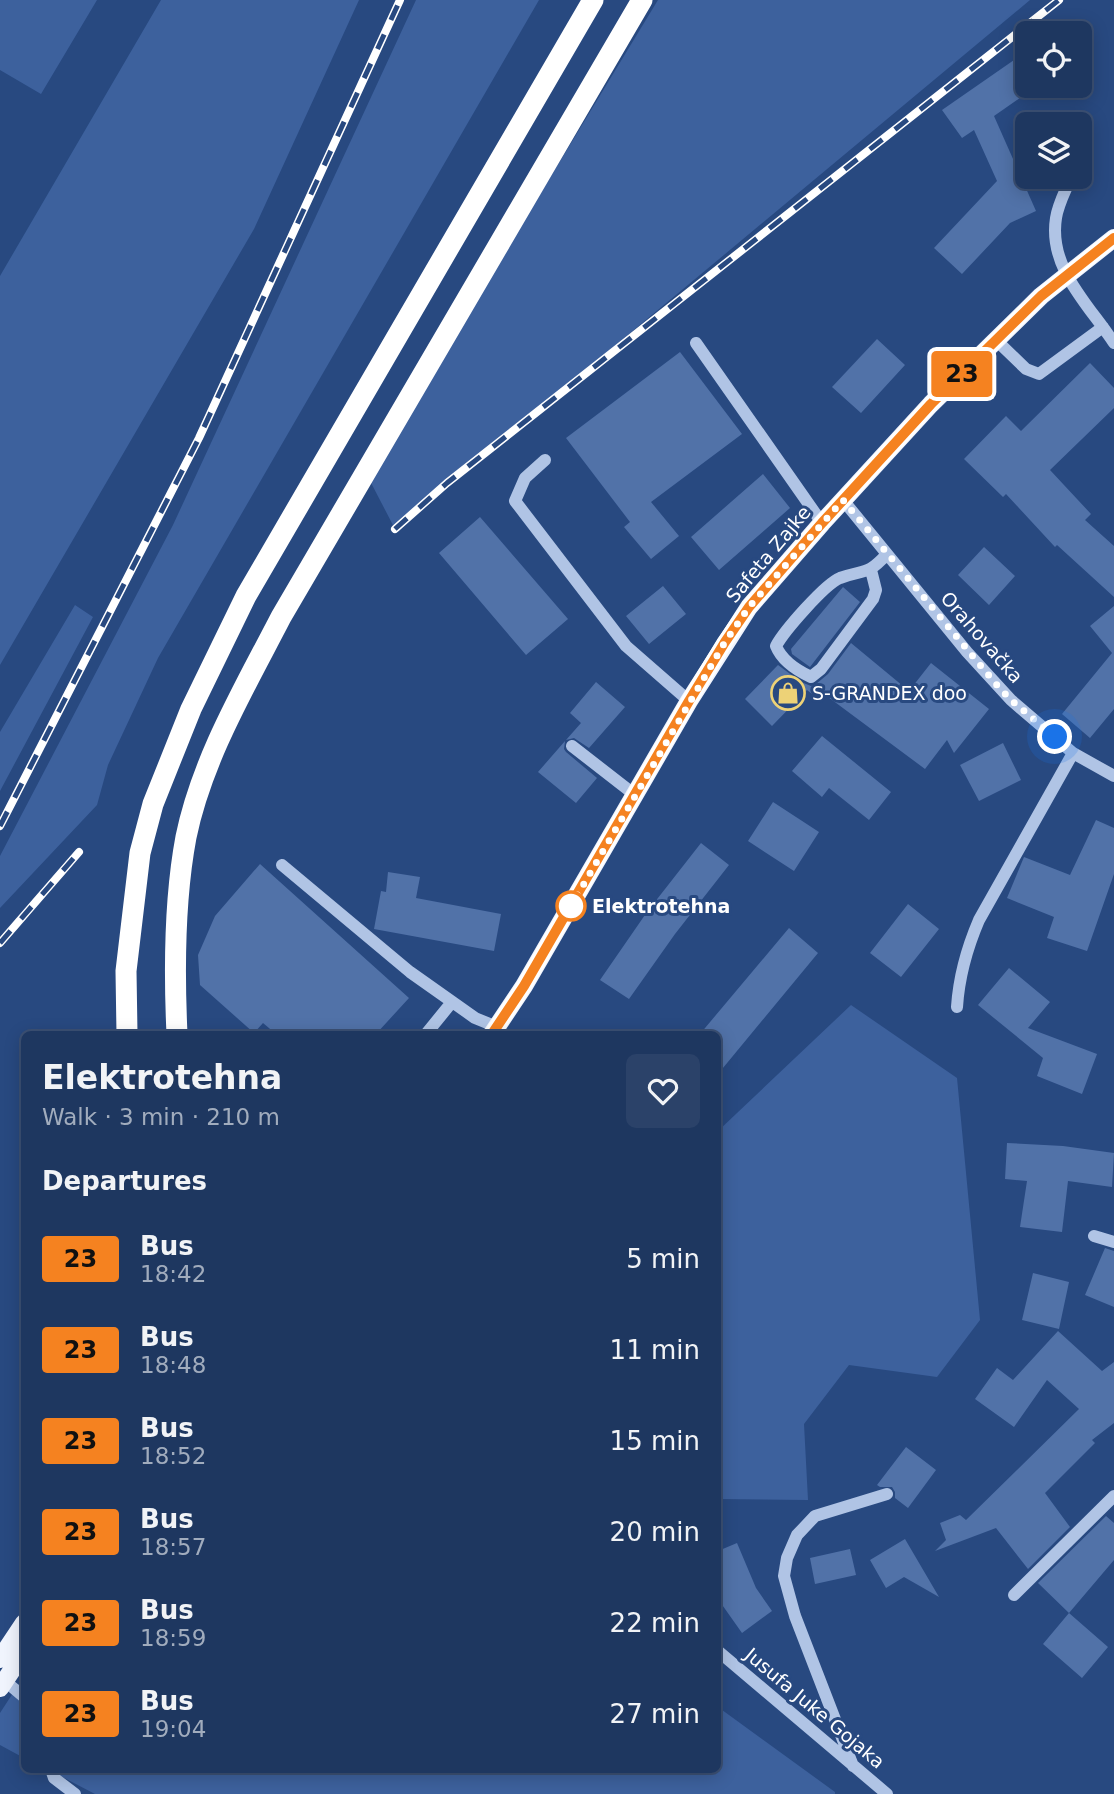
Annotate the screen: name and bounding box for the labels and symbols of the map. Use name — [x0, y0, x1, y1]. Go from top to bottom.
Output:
line badge: 23 — [930, 351, 993, 397]
street label: Safeta Zajke — [721, 501, 815, 607]
street label: Orahovačka — [936, 587, 1028, 687]
shop icon: S-GRANDEX doo — [769, 674, 807, 712]
place label: S-GRANDEX doo — [812, 682, 967, 704]
your location — [1037, 719, 1072, 754]
marker: Elektrotehna — [556, 891, 586, 921]
place label: Elektrotehna — [592, 895, 730, 917]
street label: Jusufa Juke Gojaka — [740, 1643, 889, 1773]

